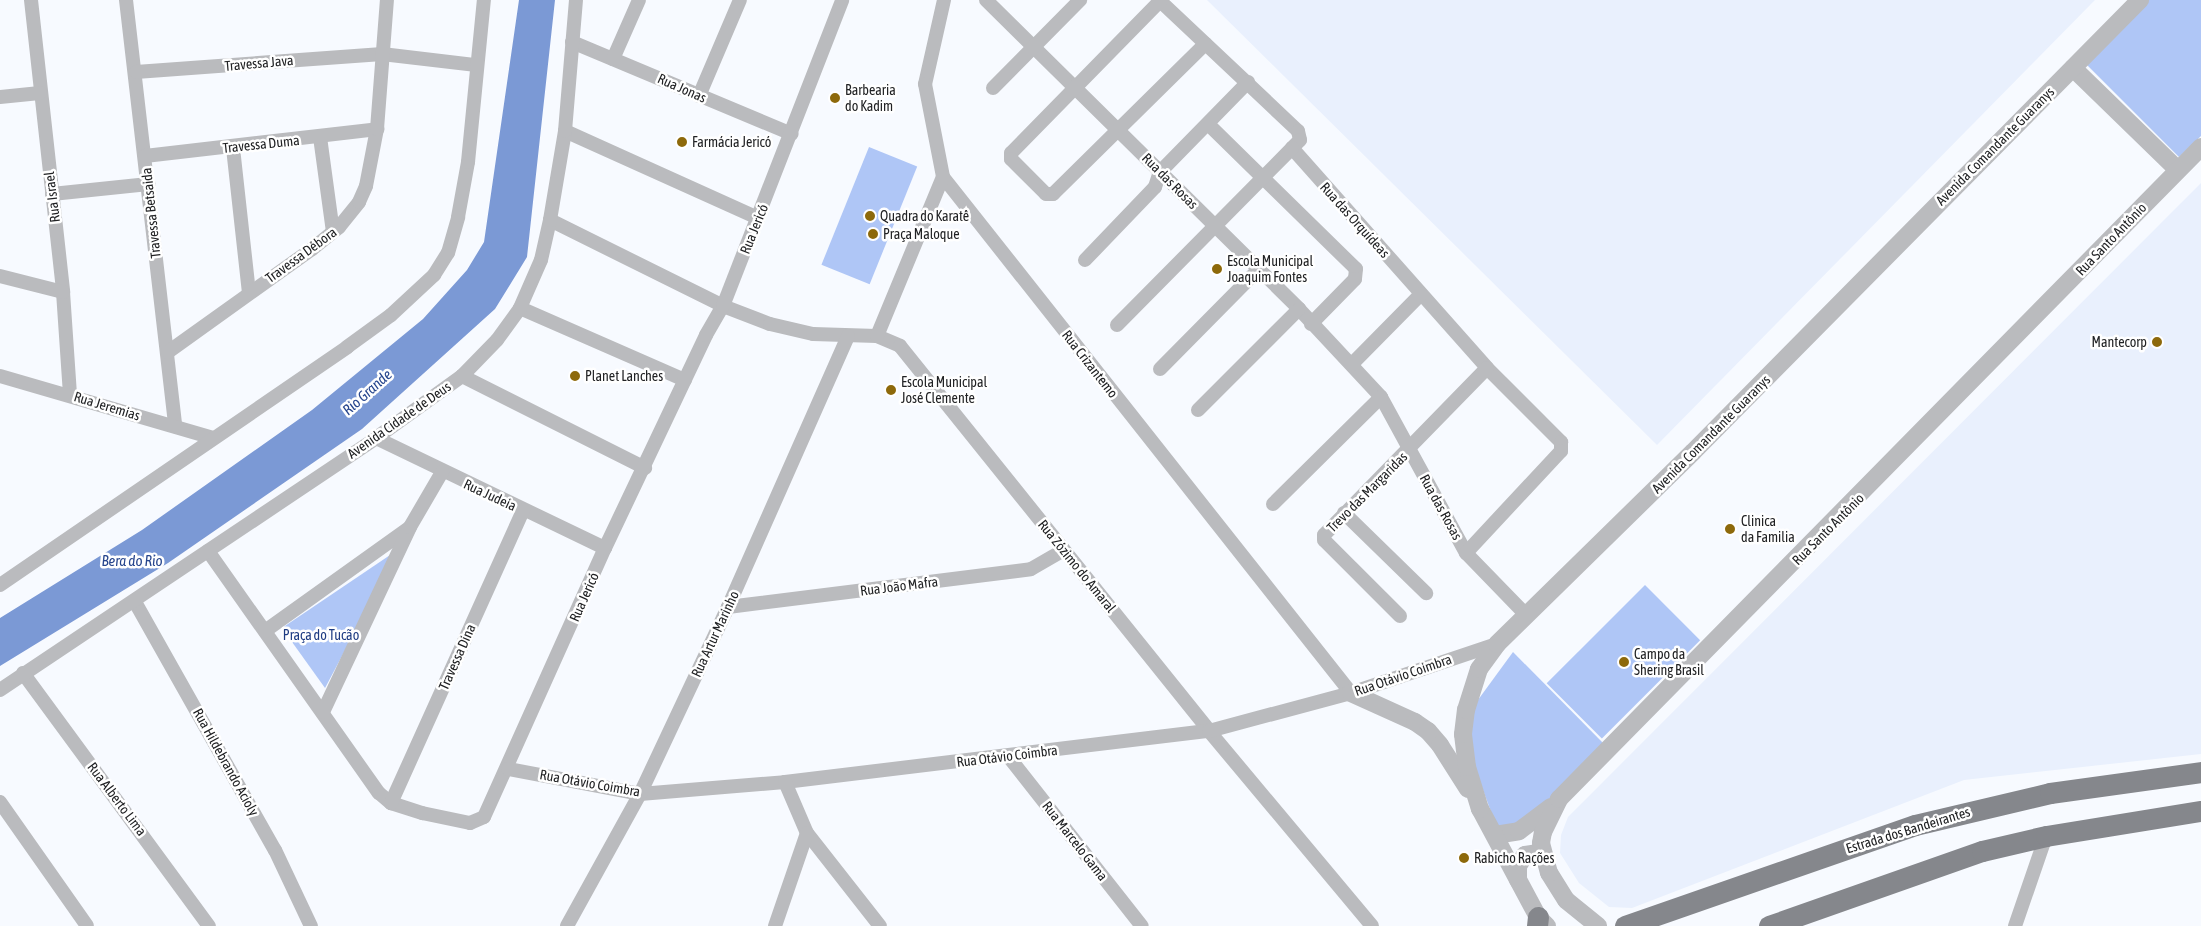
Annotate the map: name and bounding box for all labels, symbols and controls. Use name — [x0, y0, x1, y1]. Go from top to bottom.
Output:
street label: Travessa Java — [224, 52, 294, 74]
street label: Rua Jonas — [655, 70, 709, 106]
place label: Barbearia do Kadim — [845, 82, 896, 114]
street label: Avenida Comandante Guaranys — [1932, 83, 2058, 209]
marker: Barbearia do Kadim — [829, 92, 841, 104]
street label: Travessa Duma — [222, 132, 300, 156]
place label: Farmácia Jericó — [692, 134, 771, 150]
marker: Farmácia Jericó — [676, 136, 688, 148]
street label: Rua das Rosas — [1139, 150, 1201, 212]
street label: Travessa Betsaida — [138, 167, 164, 259]
street label: Rua Israel — [41, 171, 63, 223]
street label: Rua das Orquídeas — [1317, 179, 1393, 261]
street label: Rua Santo Antônio — [2072, 199, 2150, 279]
street label: Rua Jericó — [736, 202, 772, 256]
place label: Quadra do Karatê — [880, 208, 969, 224]
marker: Quadra do Karatê — [864, 210, 876, 222]
street label: Travessa Débora — [262, 224, 340, 286]
place label: Praça Maloque — [883, 226, 960, 242]
marker: Praça Maloque — [867, 228, 879, 240]
place label: Escola Municipal Joaquim Fontes — [1227, 253, 1313, 286]
marker: Escola Municipal Joaquim Fontes — [1211, 263, 1223, 275]
street label: Rua Crizantemo — [1058, 327, 1122, 401]
place label: Mantecorp — [2092, 334, 2147, 350]
marker: Mantecorp — [2151, 336, 2163, 348]
water label: Rio Grande — [339, 365, 395, 419]
place label: Planet Lanches — [585, 368, 663, 384]
marker: Planet Lanches — [569, 370, 581, 382]
street label: Avenida Comandante Guaranys — [1648, 371, 1774, 497]
place label: Escola Municipal José Clemente — [901, 374, 987, 407]
street label: Avenida Cidade de Deus — [344, 378, 454, 462]
marker: Escola Municipal José Clemente — [885, 384, 897, 396]
street label: Rua Jeremias — [72, 388, 142, 424]
street label: Trevo das Margaridas — [1323, 448, 1411, 536]
street label: Rua das Rosas — [1416, 471, 1466, 543]
street label: Rua Judeia — [461, 476, 519, 514]
street label: Rua Santo Antônio — [1789, 490, 1867, 568]
place label: Clinica da Familia — [1741, 513, 1795, 546]
street label: Rua Zózimo do Amaral — [1034, 516, 1120, 616]
marker: Clinica da Familia — [1723, 522, 1737, 536]
water label: Bera do Rio — [101, 552, 163, 570]
street label: Rua Jericó — [566, 570, 602, 624]
street label: Rua João Mafra — [859, 573, 939, 599]
street label: Rua Artur Marinho — [688, 588, 742, 680]
street label: Travessa Dina — [435, 621, 479, 693]
park label: Praça do Tucão — [283, 627, 359, 643]
place label: Campo da Shering Brasil — [1634, 646, 1704, 679]
street label: Rua Otávio Coimbra — [1352, 651, 1454, 699]
marker: Campo da Shering Brasil — [1618, 656, 1630, 668]
street label: Rua Hildebrando Acioly — [190, 705, 262, 819]
street label: Rua Otávio Coimbra — [956, 741, 1058, 771]
street label: Rua Alberto Lima — [84, 759, 150, 839]
street label: Rua Otávio Coimbra — [539, 766, 641, 800]
street label: Rua Marcelo Gama — [1039, 798, 1111, 884]
street label: Estrada dos Bandeirantes — [1844, 803, 1972, 857]
place label: Rabicho Rações — [1474, 850, 1554, 866]
marker: Rabicho Rações — [1458, 852, 1470, 864]

